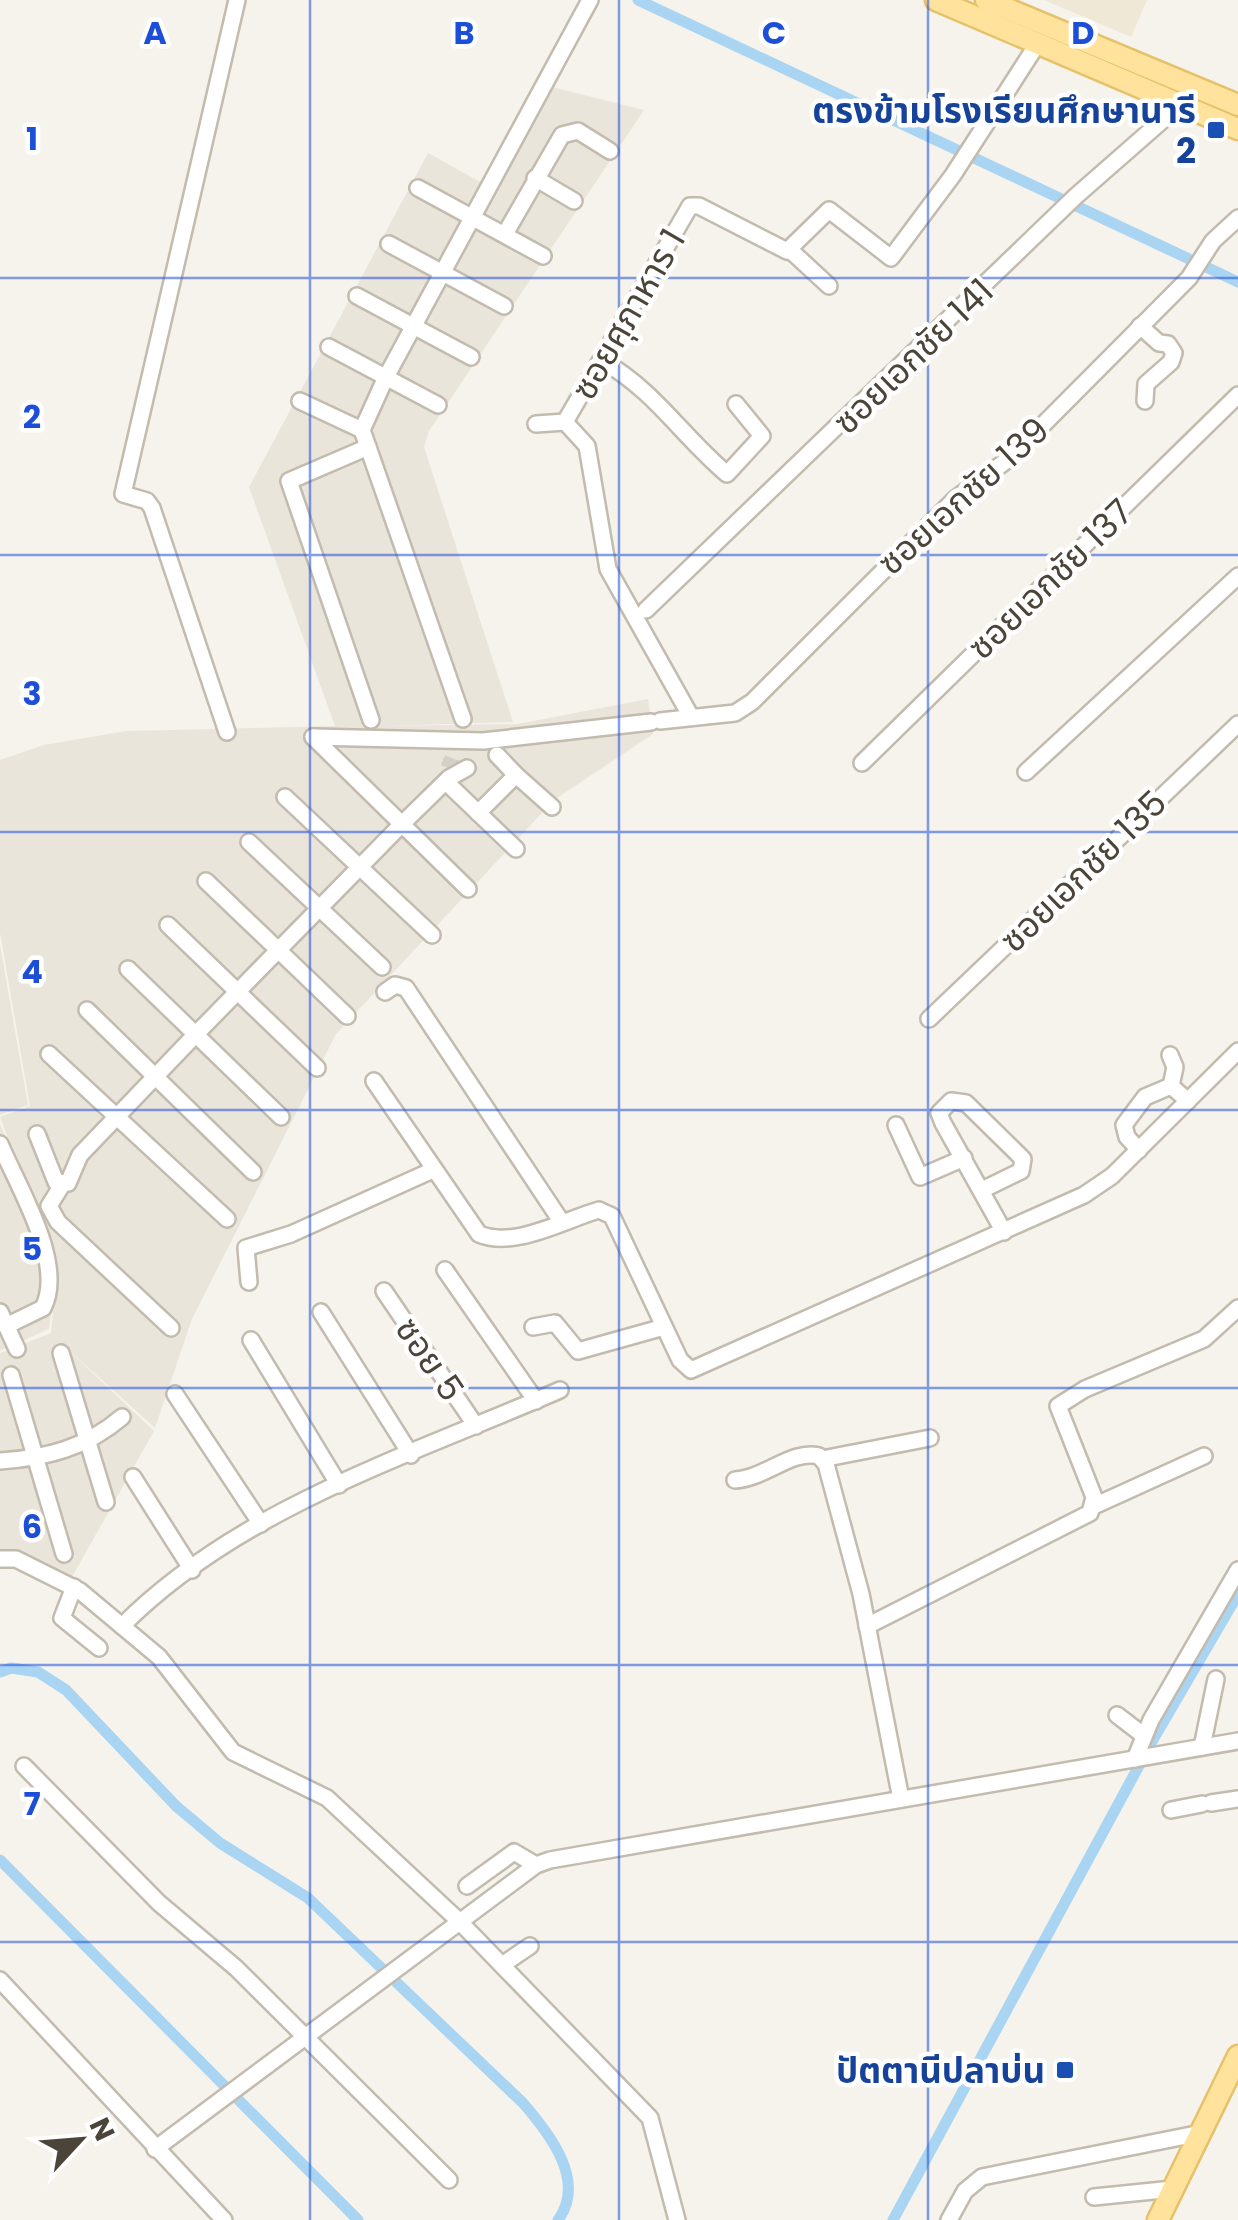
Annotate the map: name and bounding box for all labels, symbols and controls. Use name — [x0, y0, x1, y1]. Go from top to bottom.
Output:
text: A — [143, 10, 167, 55]
text: B — [453, 10, 475, 55]
text: C — [762, 10, 786, 55]
text: D — [1071, 10, 1095, 55]
place label: ตรงข้ามโรงเรียนศึกษานารี 2 — [812, 86, 1196, 175]
text: 1 — [26, 116, 38, 161]
marker: ตรงข้ามโรงเรียนศึกษานารี 2 — [1205, 119, 1227, 141]
street label: ซอยศุภาหาร 1 — [559, 219, 697, 409]
street label: ซอยเอกชัย 141 — [822, 267, 1004, 445]
text: 2 — [23, 394, 41, 439]
street label: ซอยเอกชัย 139 — [867, 406, 1059, 586]
street label: ซอยเอกชัย 137 — [957, 488, 1143, 670]
text: 3 — [22, 671, 42, 716]
street label: ซอยเอกชัย 135 — [989, 779, 1177, 963]
text: 4 — [21, 949, 43, 994]
text: 5 — [22, 1226, 42, 1271]
street label: ซอย 5 — [384, 1307, 476, 1411]
text: 6 — [22, 1504, 42, 1549]
text: 7 — [23, 1781, 41, 1826]
place label: ปัตตานีปลาบ่น — [836, 2046, 1045, 2095]
marker: ปัตตานีปลาบ่น — [1054, 2059, 1076, 2081]
north arrow — [30, 2090, 130, 2190]
text: N — [80, 2111, 124, 2147]

